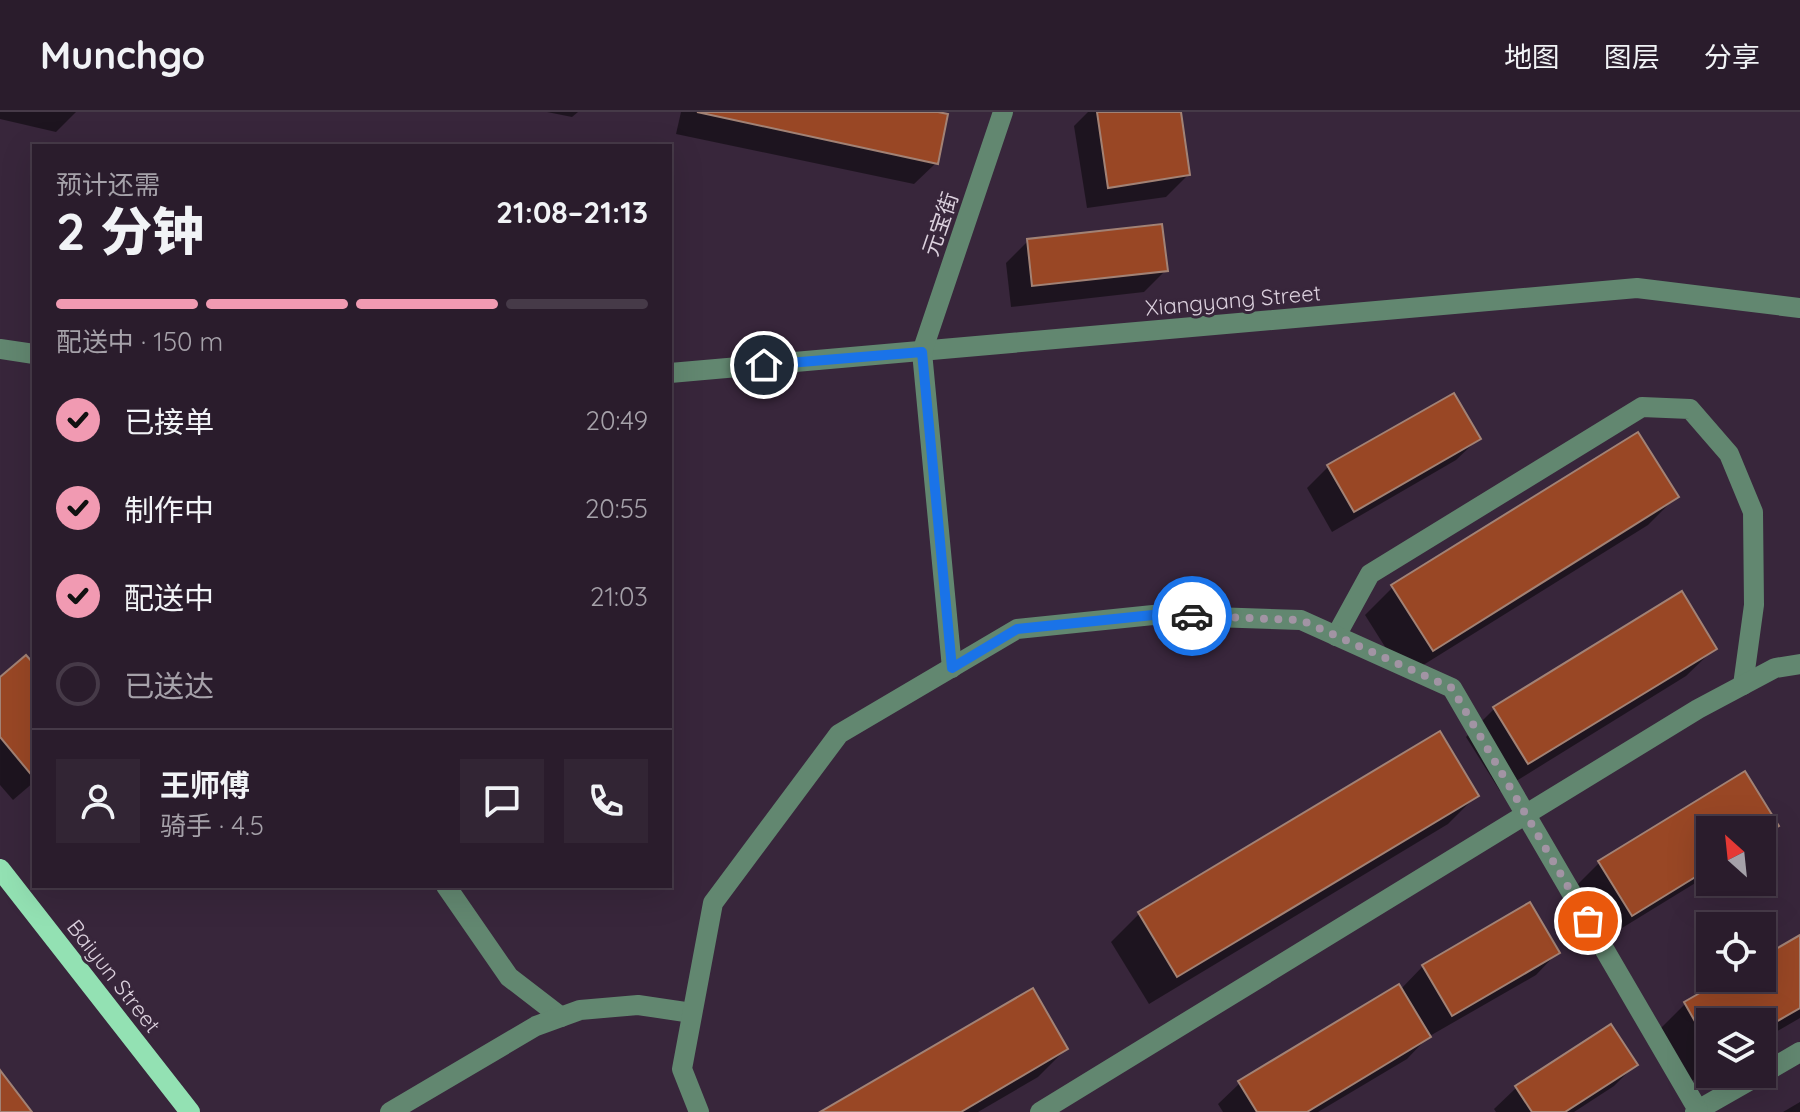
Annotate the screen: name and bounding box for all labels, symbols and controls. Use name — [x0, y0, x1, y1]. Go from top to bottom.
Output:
text: Munchgo — [40, 31, 205, 79]
text: 地图 — [1504, 39, 1560, 74]
text: 图层 — [1604, 39, 1660, 74]
text: 分享 — [1704, 39, 1760, 74]
text: 预计还需 — [56, 168, 160, 201]
street label: 元宝街 — [916, 188, 964, 260]
text: 21:08–21:13 — [496, 193, 648, 231]
text: 2 分钟 — [56, 198, 204, 263]
street label: Xiangyang Street — [1144, 278, 1322, 322]
text: 配送中 · 150 m — [56, 325, 223, 358]
pin — [730, 331, 798, 399]
icon: home — [742, 343, 786, 387]
icon: check — [56, 398, 100, 442]
text: 已接单 — [124, 403, 214, 441]
text: 20:49 — [586, 404, 648, 437]
icon: check — [56, 486, 100, 530]
text: 制作中 — [124, 491, 214, 529]
text: 20:55 — [585, 492, 648, 525]
icon: check — [56, 574, 100, 618]
courier — [1152, 576, 1232, 656]
text: 配送中 — [124, 579, 214, 617]
text: 21:03 — [590, 580, 648, 613]
icon: car — [1170, 594, 1214, 638]
text: 已送达 — [124, 667, 214, 705]
button: person — [56, 759, 140, 843]
button: chat — [460, 759, 544, 843]
button: phone — [564, 759, 648, 843]
text: 王师傅 — [160, 766, 250, 804]
text: 骑手 · 4.5 — [160, 809, 264, 842]
north arrow — [1696, 816, 1776, 896]
map controls — [1696, 816, 1776, 1088]
pin — [1554, 887, 1622, 955]
icon: bag — [1566, 899, 1610, 943]
button: locate — [1696, 912, 1776, 992]
street label: Baiyun Street — [61, 914, 167, 1038]
button: layers — [1696, 1008, 1776, 1088]

